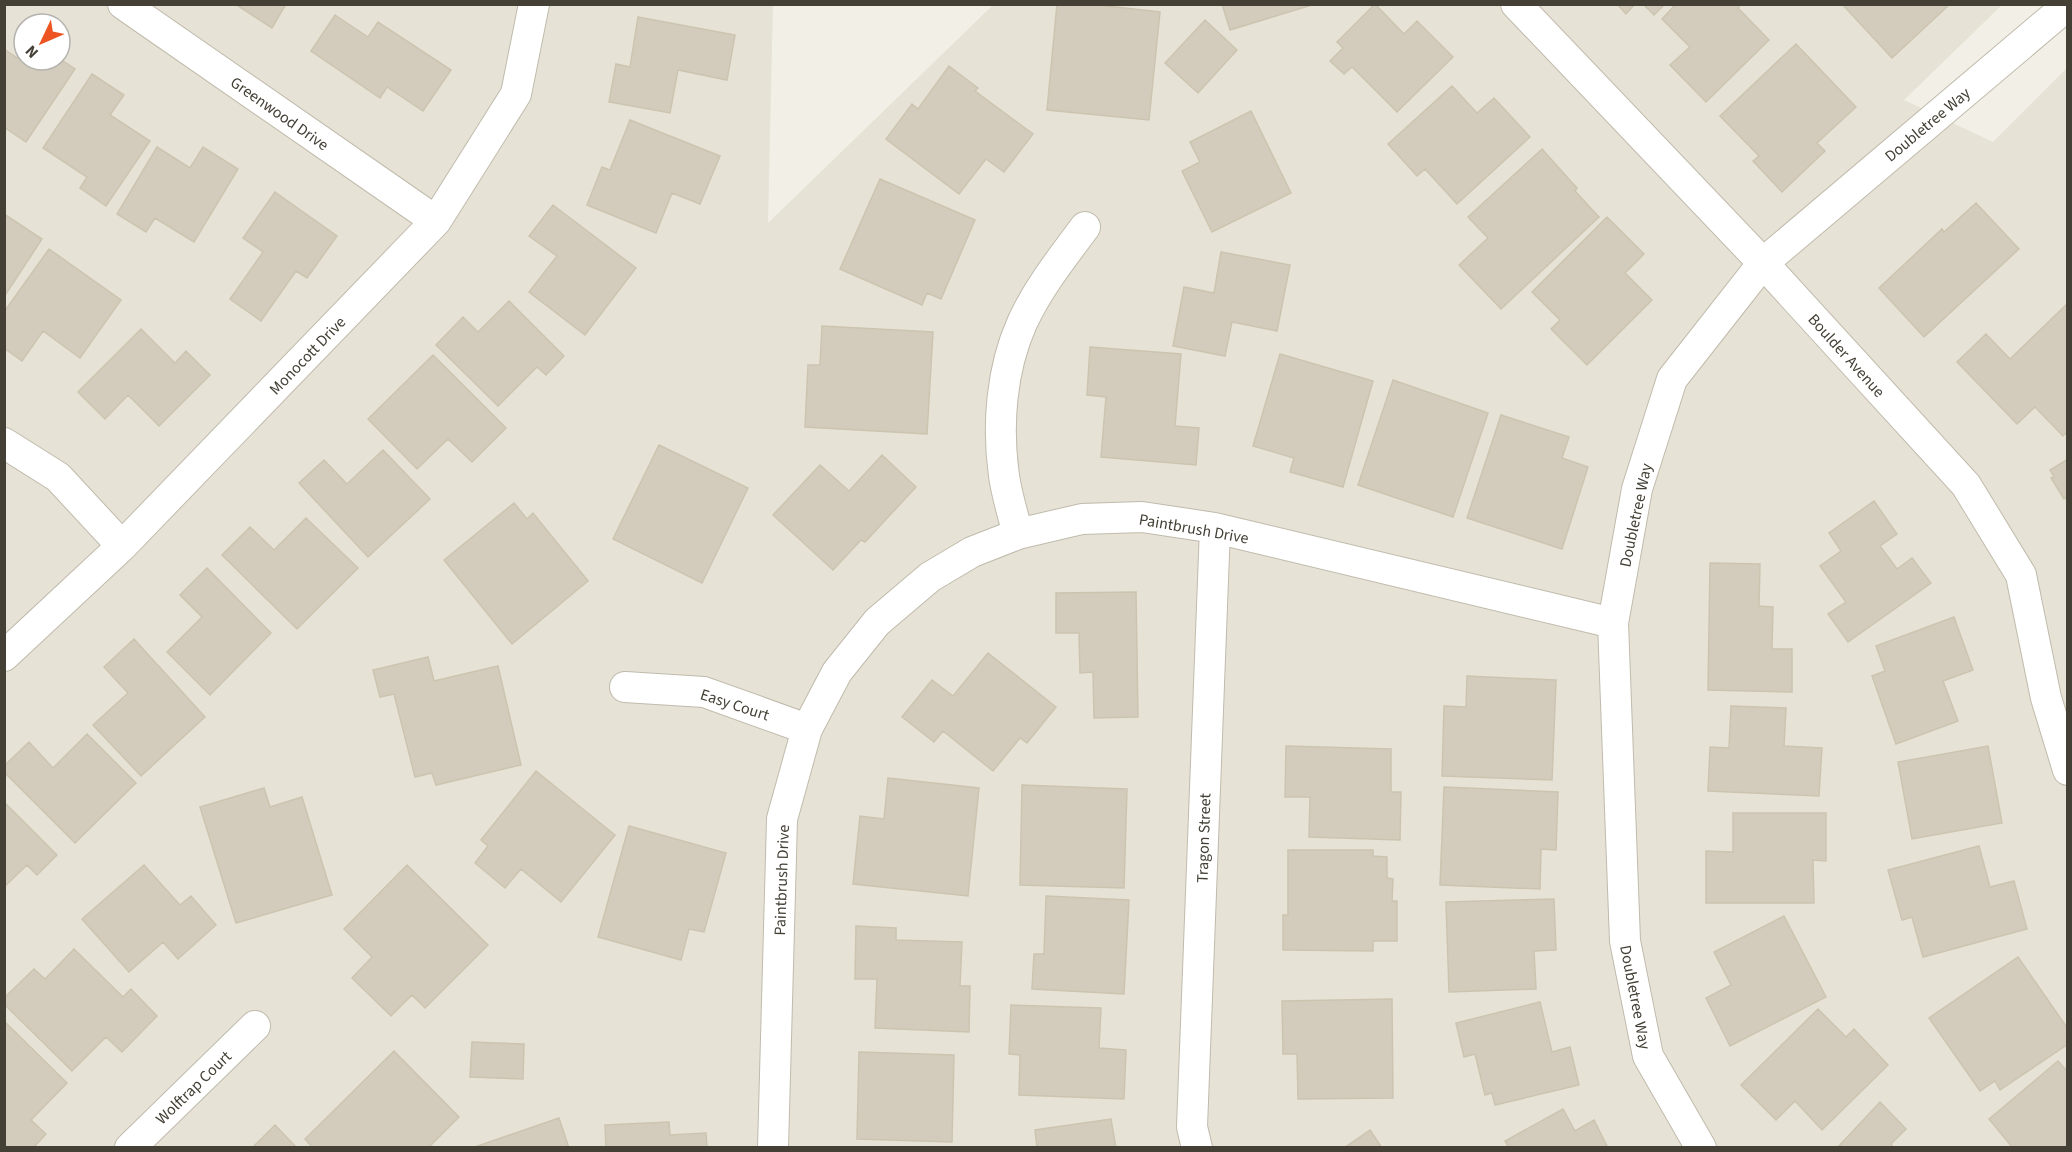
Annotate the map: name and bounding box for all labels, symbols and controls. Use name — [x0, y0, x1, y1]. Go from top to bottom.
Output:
north arrow — [12, 12, 72, 72]
text: N — [20, 40, 44, 63]
street label: Greenwood Drive — [226, 72, 333, 156]
street label: Doubletree Way — [1880, 82, 1976, 167]
street label: Boulder Avenue — [1803, 309, 1890, 402]
street label: Monocott Drive — [265, 312, 351, 400]
street label: Doubletree Way — [1614, 461, 1658, 569]
street label: Paintbrush Drive — [1137, 509, 1250, 549]
street label: Easy Court — [697, 683, 773, 727]
street label: Tragon Street — [1191, 792, 1217, 883]
street label: Paintbrush Drive — [769, 824, 795, 936]
street label: Doubletree Way — [1614, 943, 1656, 1052]
street label: Wolftrap Court — [151, 1045, 237, 1130]

